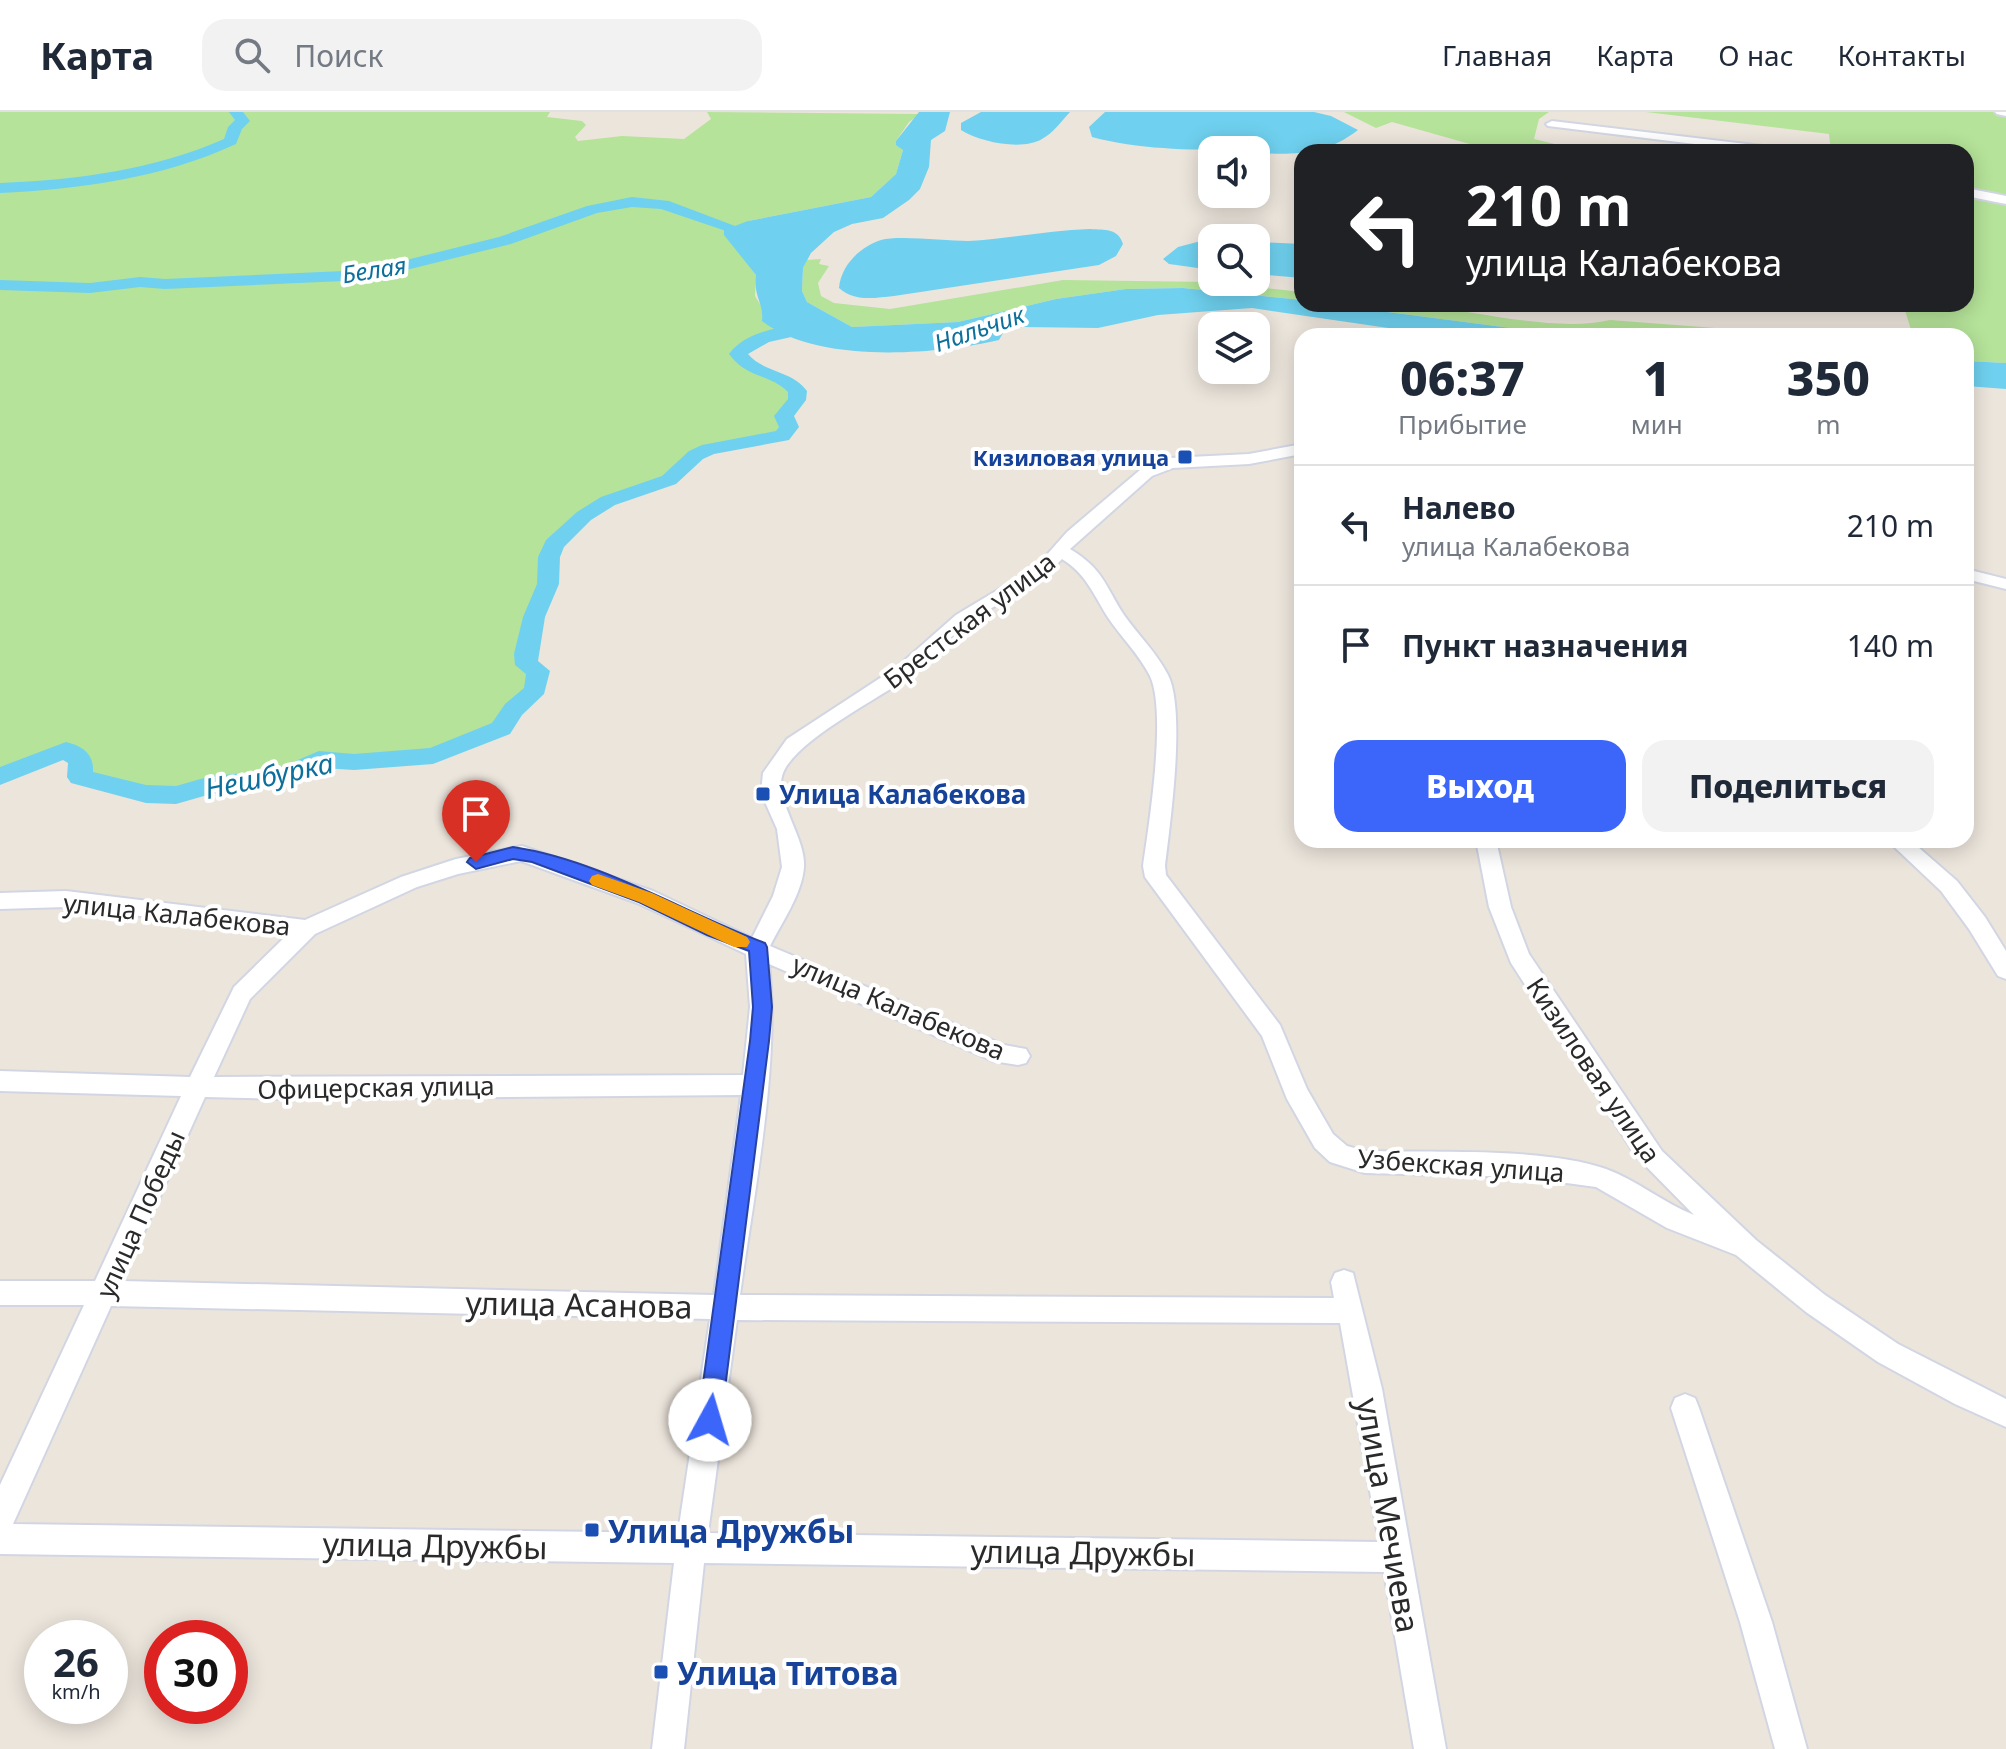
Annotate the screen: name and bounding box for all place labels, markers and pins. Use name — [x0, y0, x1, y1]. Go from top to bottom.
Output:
place label: Кизиловая улица — [973, 442, 1169, 472]
marker: Кизиловая улица — [1176, 448, 1194, 466]
place label: Улица Калабекова — [779, 776, 1026, 812]
pin — [442, 780, 510, 862]
marker: Улица Калабекова — [754, 785, 772, 803]
place label: Улица Дружбы — [608, 1509, 854, 1552]
marker: Улица Дружбы — [583, 1521, 601, 1539]
place label: Улица Титова — [677, 1651, 899, 1694]
marker: Улица Титова — [652, 1663, 670, 1681]

